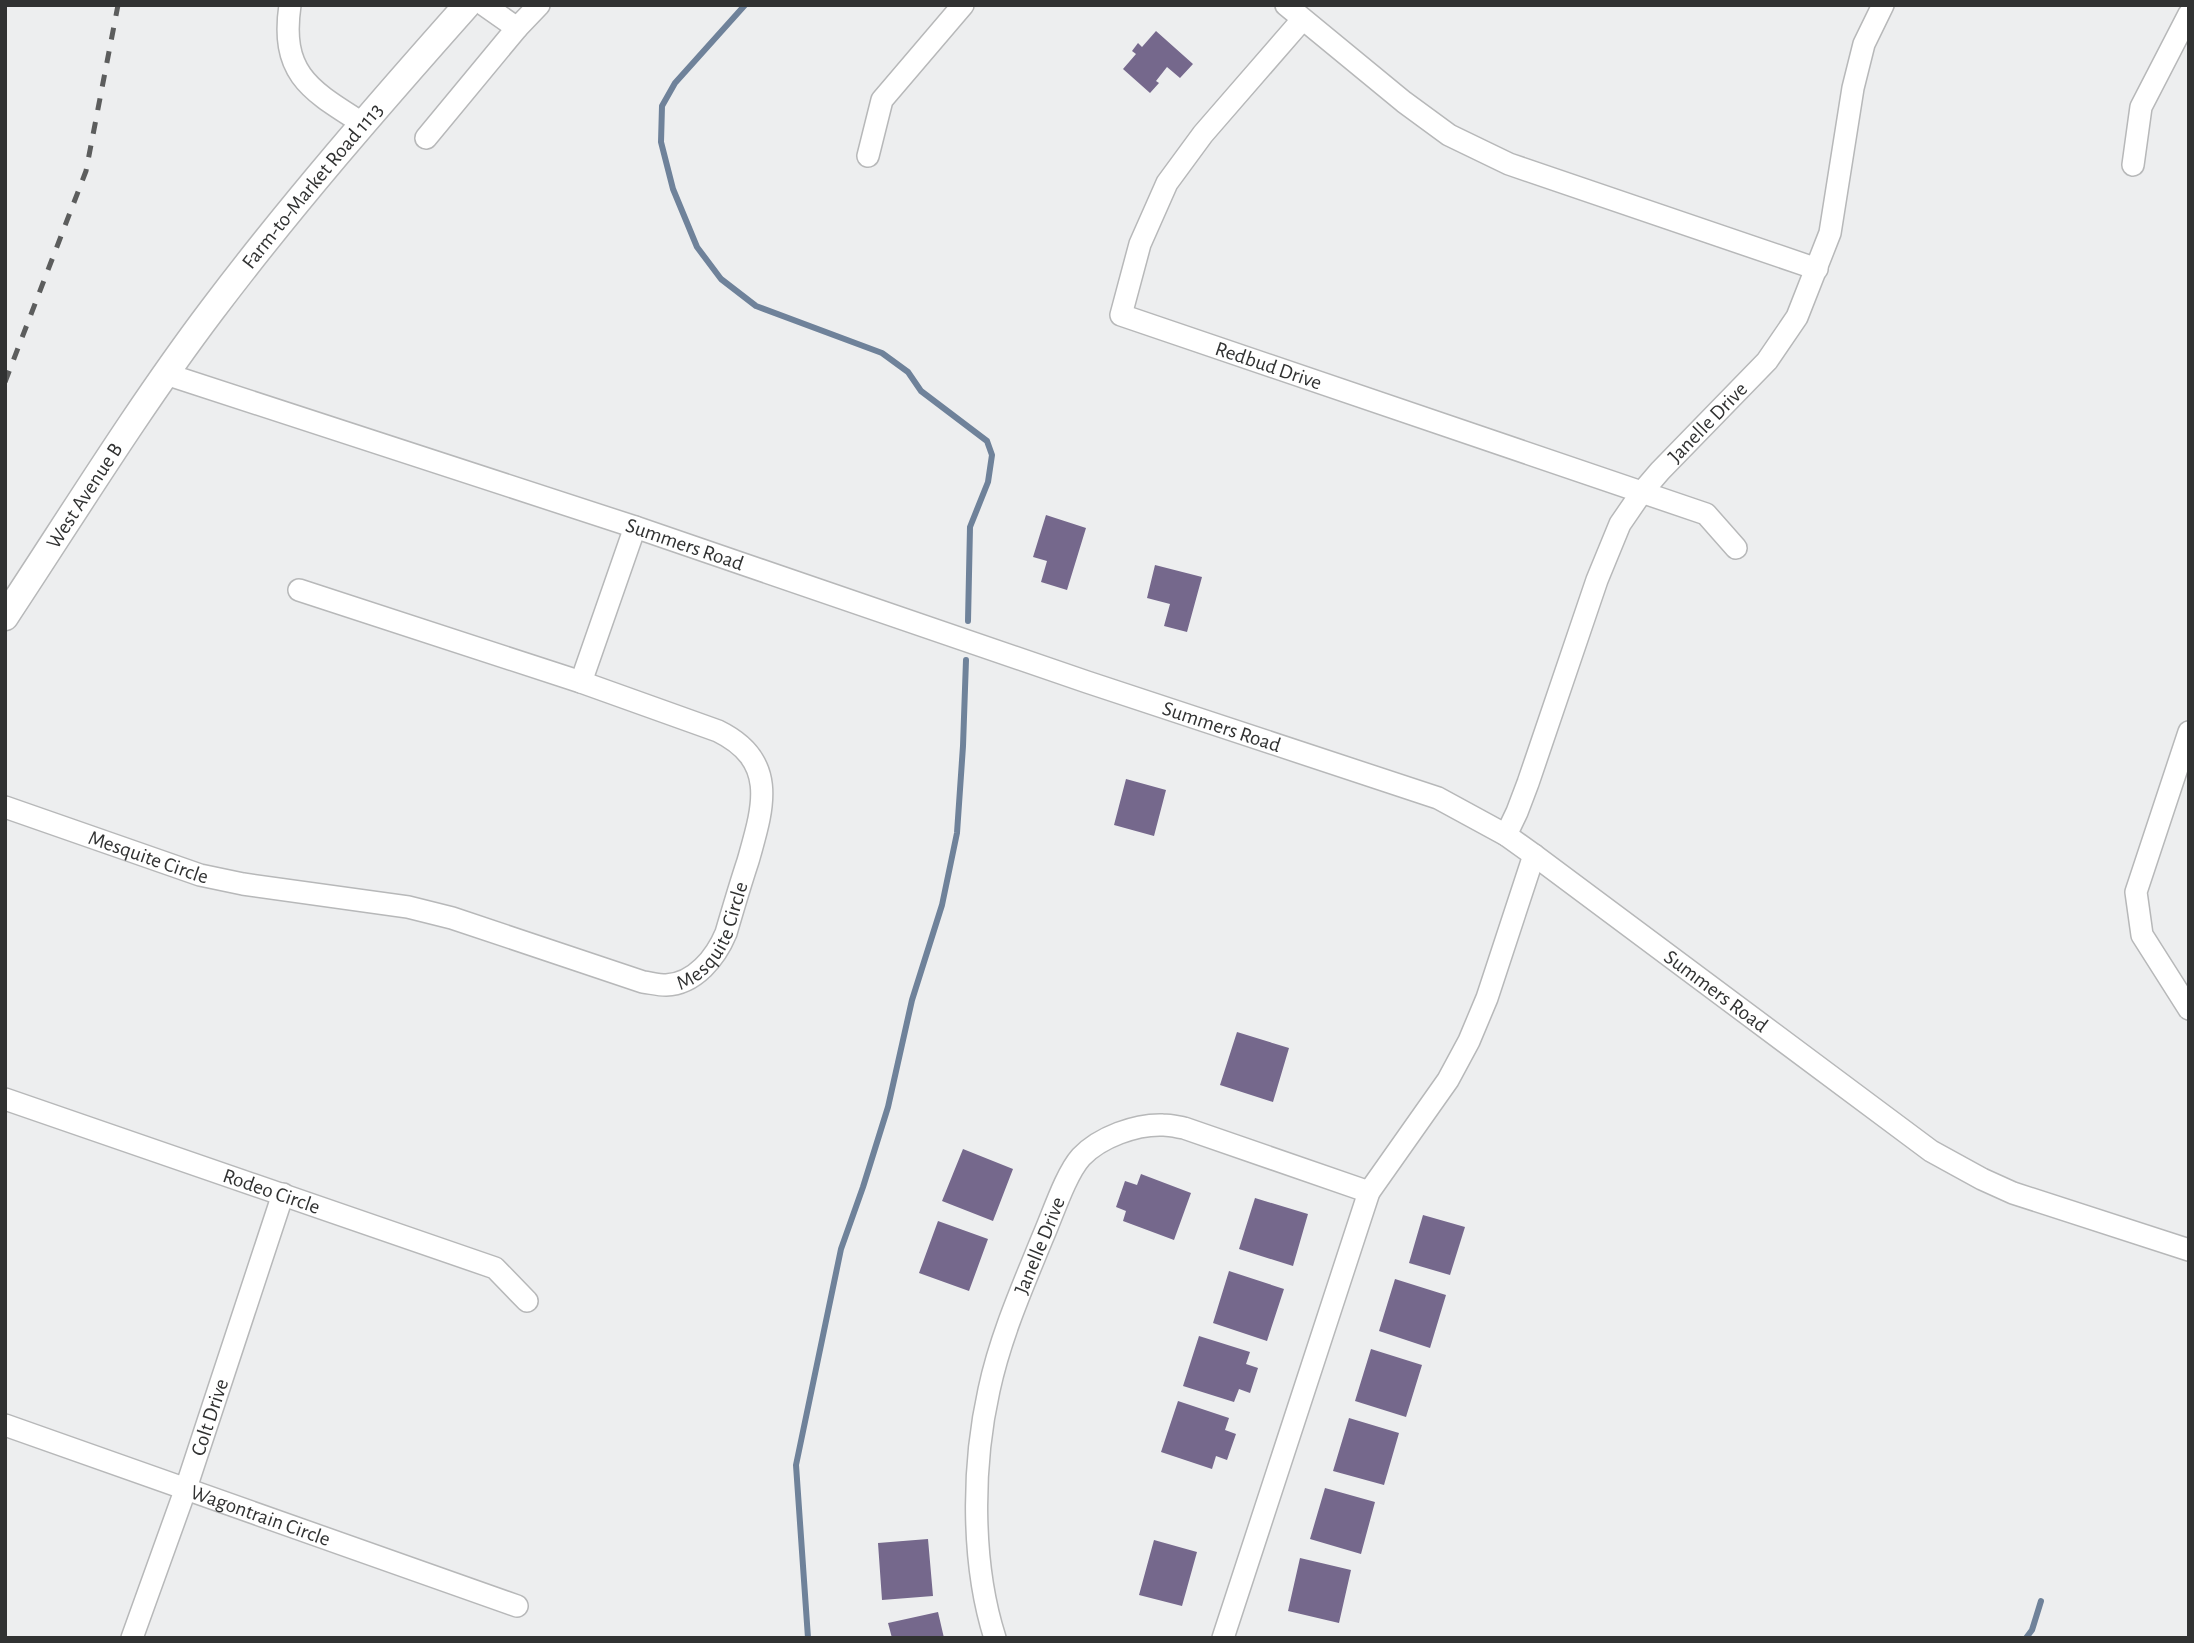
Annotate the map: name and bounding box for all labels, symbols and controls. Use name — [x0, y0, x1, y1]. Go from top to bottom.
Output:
street label: Farm-to-Market Road 1113 — [238, 99, 387, 272]
street label: Redbud Drive — [1213, 337, 1325, 393]
street label: Janelle Drive — [1664, 378, 1751, 467]
street label: West Avenue B — [42, 439, 126, 552]
street label: Summers Road — [623, 514, 747, 574]
street label: Summers Road — [1160, 697, 1284, 756]
street label: Mesquite Circle — [86, 826, 210, 887]
street label: Mesquite Circle — [673, 879, 751, 993]
street label: Summers Road — [1661, 946, 1772, 1036]
street label: Rodeo Circle — [220, 1165, 323, 1217]
street label: Janelle Drive — [1010, 1194, 1068, 1297]
street label: Colt Drive — [187, 1376, 232, 1458]
street label: Wagontrain Circle — [188, 1481, 333, 1550]

